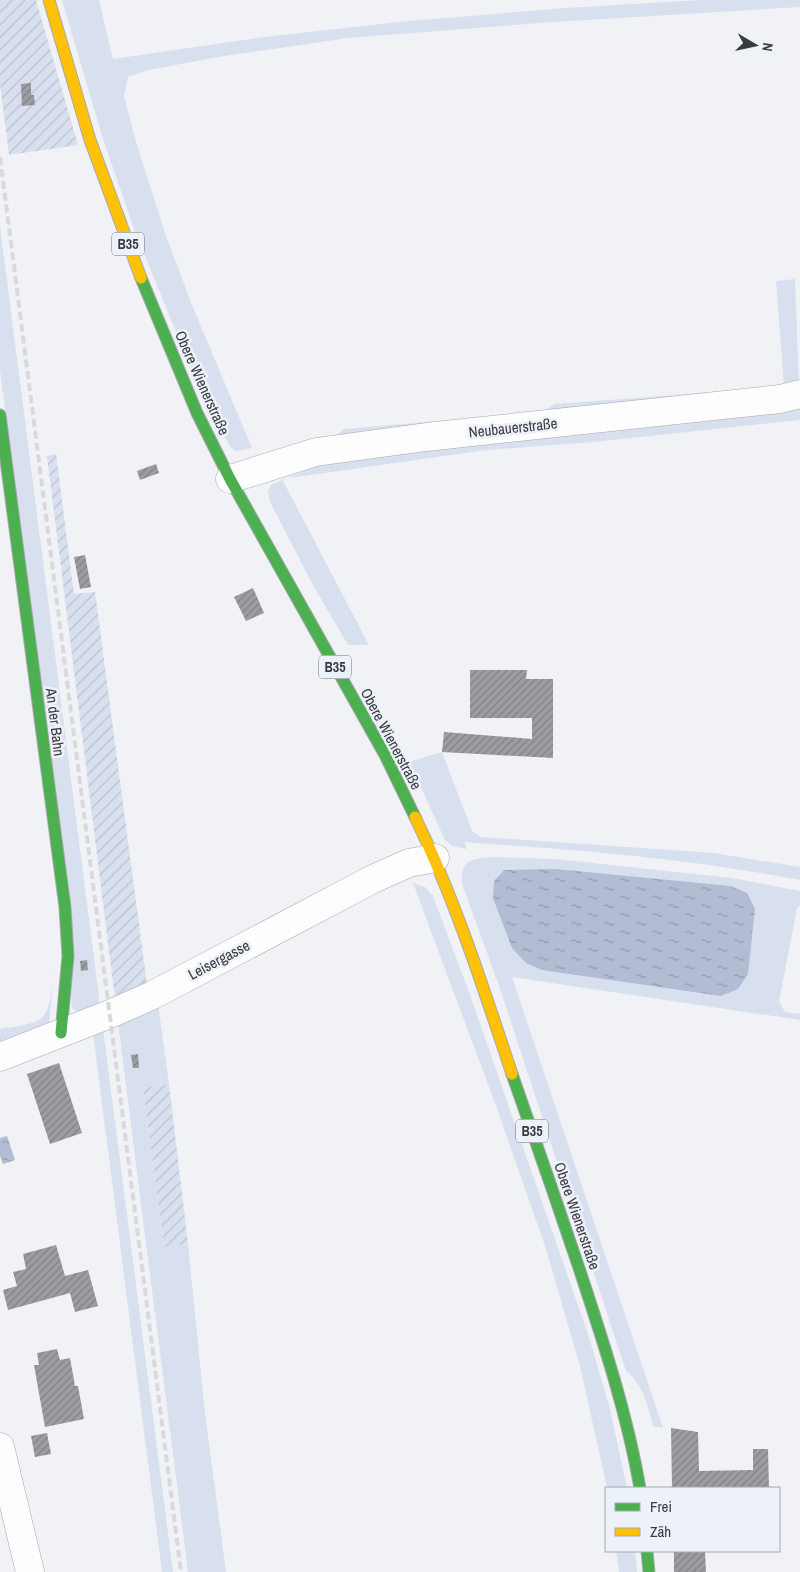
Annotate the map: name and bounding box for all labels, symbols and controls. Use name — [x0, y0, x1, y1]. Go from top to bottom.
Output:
north arrow — [730, 20, 780, 70]
text: N — [758, 42, 777, 53]
road number: B35 — [112, 232, 144, 255]
street label: Obere Wienerstraße — [170, 327, 235, 438]
street label: Neubauerstraße — [468, 412, 558, 443]
road number: B35 — [319, 656, 351, 679]
street label: Obere Wienerstraße — [356, 684, 427, 793]
street label: An der Bahn — [41, 686, 70, 757]
street label: Leisergasse — [184, 934, 253, 985]
road number: B35 — [516, 1120, 548, 1142]
street label: Obere Wienerstraße — [549, 1159, 606, 1272]
legend — [605, 1487, 780, 1552]
text: Frei — [650, 1496, 672, 1517]
text: Zäh — [650, 1521, 671, 1542]

